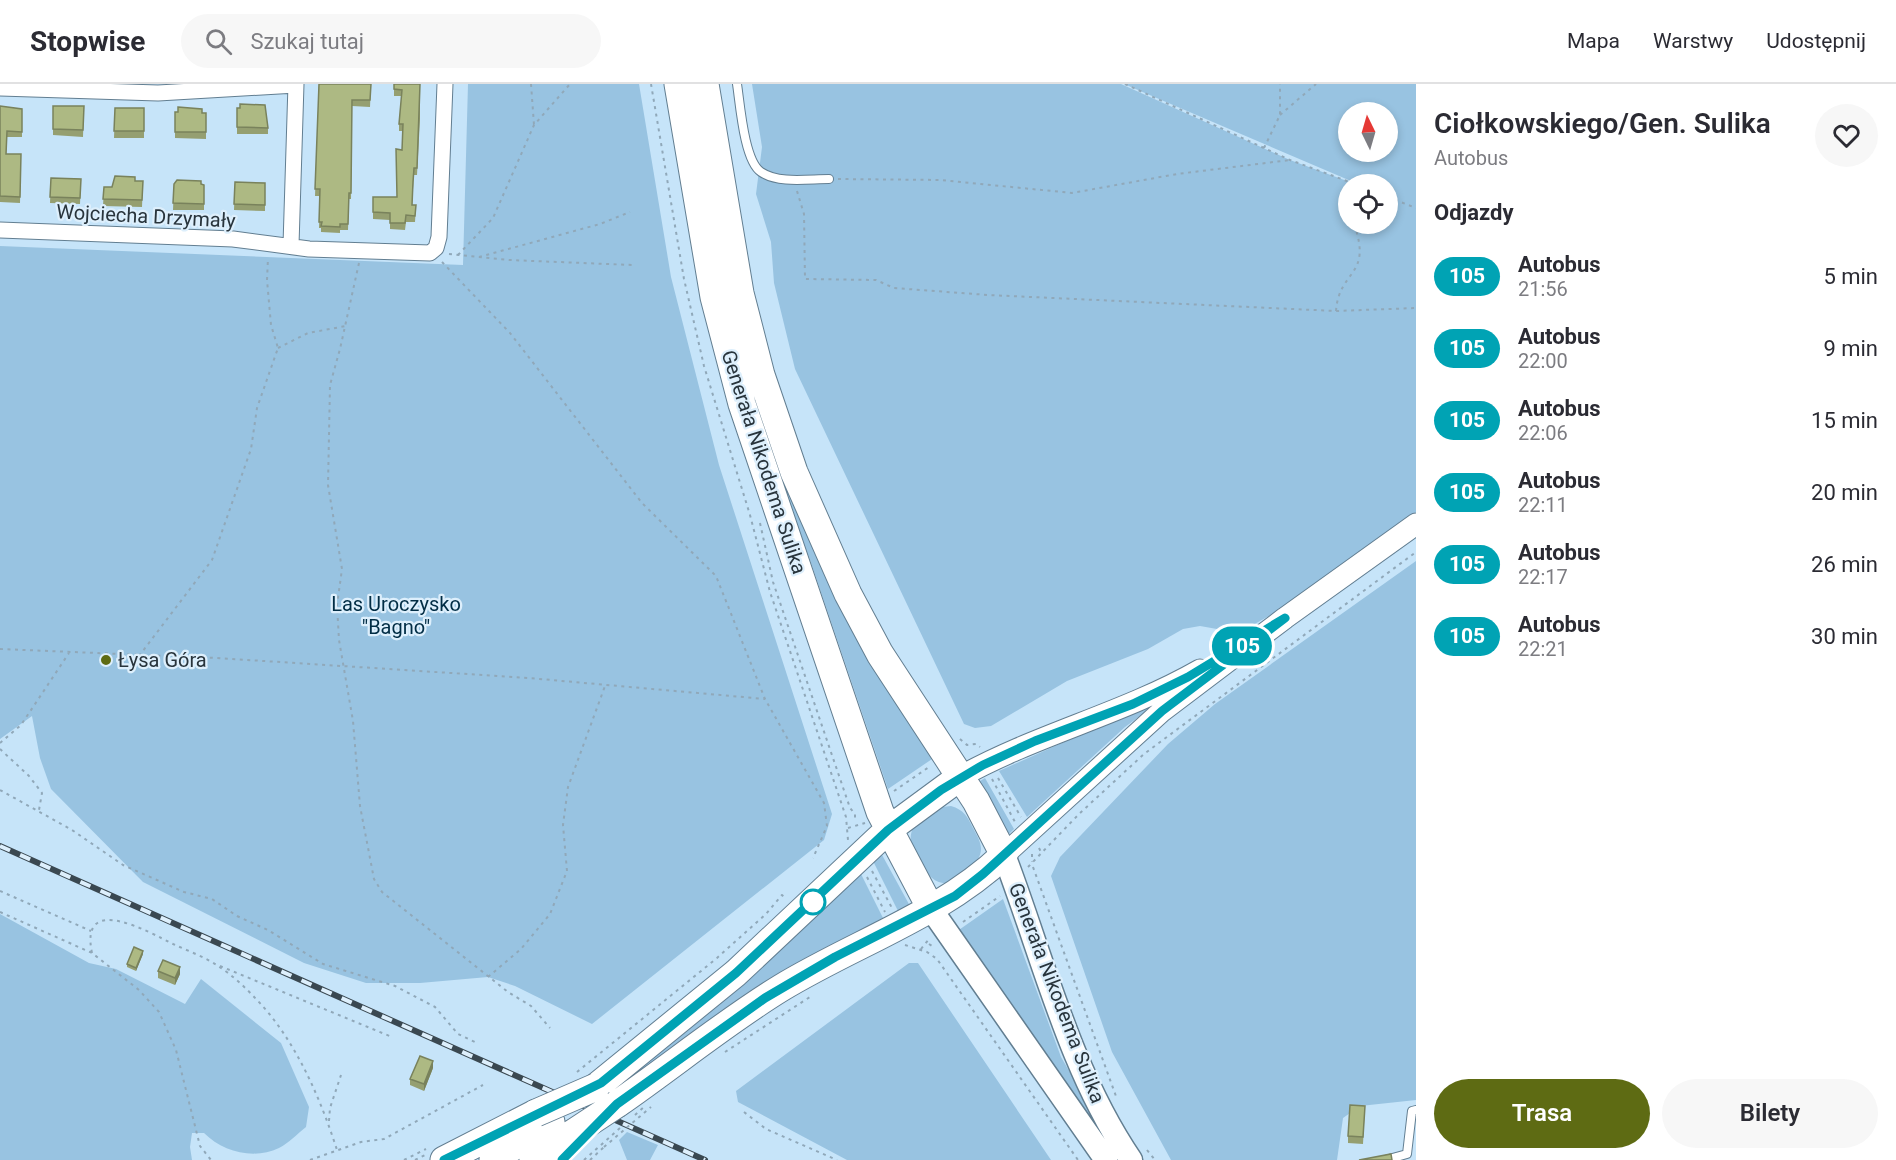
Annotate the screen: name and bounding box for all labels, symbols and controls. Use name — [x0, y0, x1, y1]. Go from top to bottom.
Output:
search box — [181, 14, 601, 68]
text: Stopwise — [30, 25, 145, 58]
icon: search — [202, 25, 235, 58]
text: Szukaj tutaj — [250, 29, 364, 54]
text: Mapa — [1567, 29, 1620, 53]
text: Warstwy — [1653, 29, 1733, 53]
text: Udostępnij — [1766, 29, 1866, 53]
north arrow — [1338, 102, 1398, 162]
map controls — [1338, 102, 1398, 234]
button: heart — [1815, 104, 1878, 167]
text: Ciołkowskiego/Gen. Sulika — [1434, 107, 1771, 140]
text: Autobus — [1434, 146, 1508, 170]
button: locate — [1338, 174, 1398, 234]
street label: Wojciecha Drzymały — [56, 199, 237, 233]
text: Odjazdy — [1434, 200, 1514, 225]
text: Autobus — [1518, 252, 1601, 277]
text: 105 — [1449, 264, 1485, 288]
text: 5 min — [1823, 264, 1878, 289]
text: 21:56 — [1518, 277, 1568, 301]
text: Autobus — [1518, 324, 1601, 349]
text: 105 — [1449, 336, 1485, 360]
text: 9 min — [1823, 336, 1878, 361]
street label: Generała Nikodema Sulika — [716, 347, 812, 577]
text: 22:00 — [1518, 349, 1568, 373]
text: Autobus — [1518, 396, 1601, 421]
text: 105 — [1449, 408, 1485, 432]
text: 15 min — [1811, 408, 1878, 433]
text: 22:06 — [1518, 421, 1568, 445]
text: Autobus — [1518, 468, 1601, 493]
text: 105 — [1449, 480, 1485, 504]
text: 20 min — [1811, 480, 1878, 505]
text: 22:11 — [1518, 493, 1568, 517]
text: Autobus — [1518, 540, 1601, 565]
text: 105 — [1449, 552, 1485, 576]
text: 26 min — [1811, 552, 1878, 577]
text: 22:17 — [1518, 565, 1568, 589]
park label: Las Uroczysko "Bagno" — [331, 592, 461, 639]
text: Autobus — [1518, 612, 1601, 637]
text: 105 — [1449, 624, 1485, 648]
text: 30 min — [1811, 624, 1878, 649]
line badge: 105 — [1208, 626, 1276, 666]
text: 105 — [1224, 634, 1260, 658]
text: 22:21 — [1518, 637, 1568, 661]
place label: Łysa Góra — [118, 648, 207, 672]
marker: Łysa Góra — [99, 653, 113, 667]
street label: Generała Nikodema Sulika — [1004, 879, 1110, 1107]
unlabelled marker — [800, 889, 826, 915]
button: Trasa — [1434, 1079, 1650, 1148]
button: Bilety — [1662, 1079, 1878, 1148]

